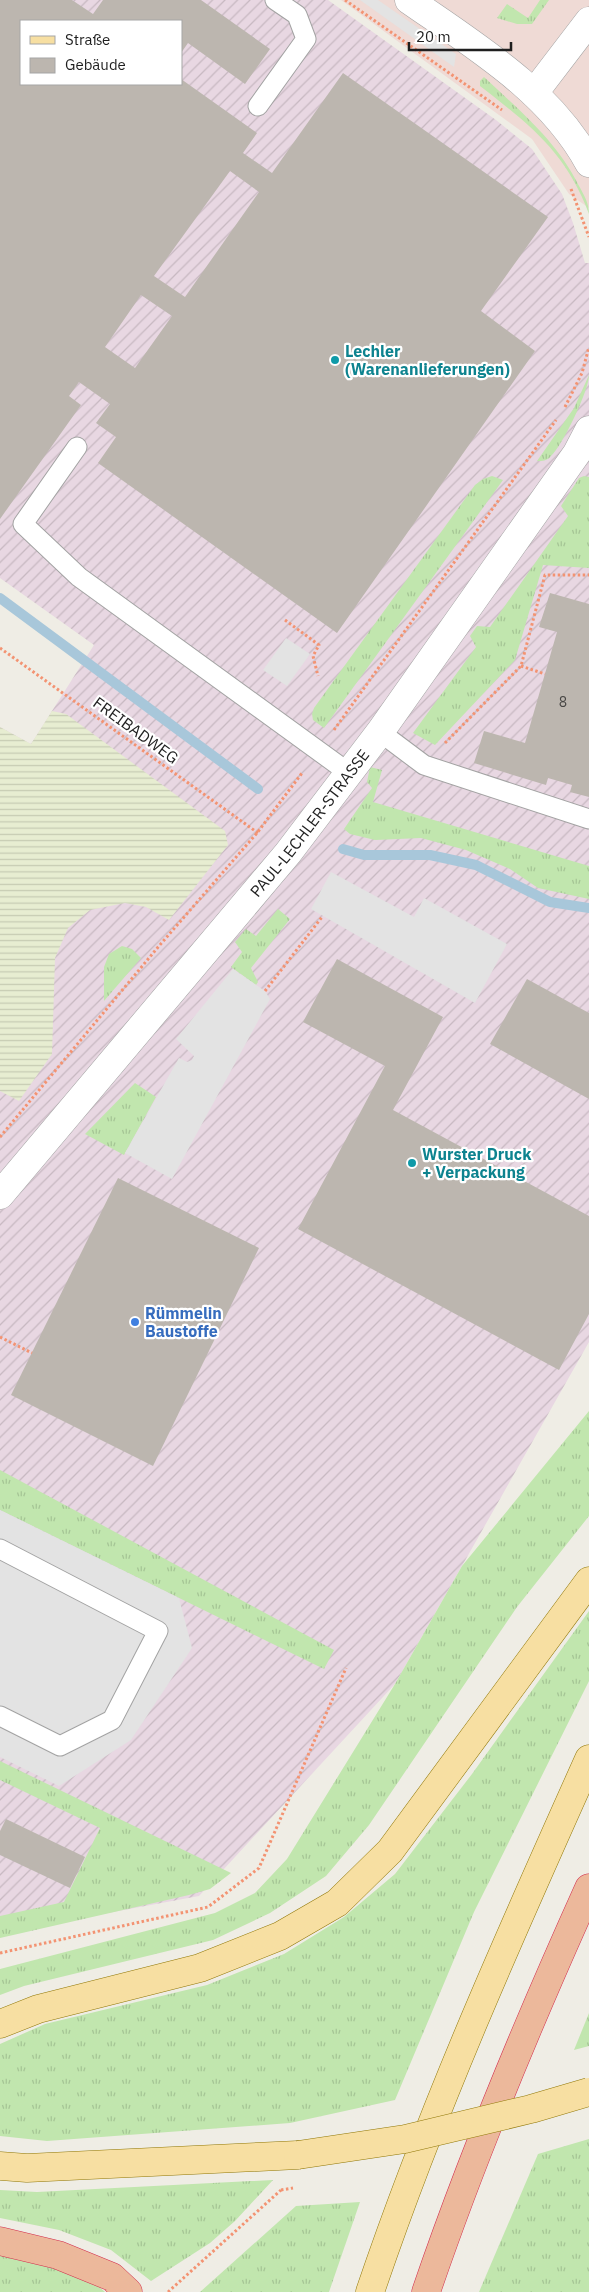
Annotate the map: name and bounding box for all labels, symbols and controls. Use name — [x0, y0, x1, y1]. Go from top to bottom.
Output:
legend — [20, 20, 182, 85]
scale bar — [409, 20, 512, 52]
text: 20 m — [416, 27, 451, 46]
text: Straße — [65, 30, 110, 49]
text: Gebäude — [65, 55, 126, 74]
place label: Lechler (Warenanlieferungen) — [345, 341, 510, 379]
marker: Lechler (Warenanlieferungen) — [329, 354, 341, 366]
street label: FREIBADWEG — [89, 692, 183, 768]
house number: 8 — [559, 693, 567, 711]
street label: PAUL-LECHLER-STRASSE — [245, 745, 373, 901]
place label: Wurster Druck + Verpackung — [422, 1144, 532, 1182]
marker: Wurster Druck + Verpackung — [406, 1157, 418, 1169]
place label: Rümmelin Baustoffe — [145, 1303, 222, 1341]
marker: Rümmelin Baustoffe — [129, 1316, 141, 1328]

